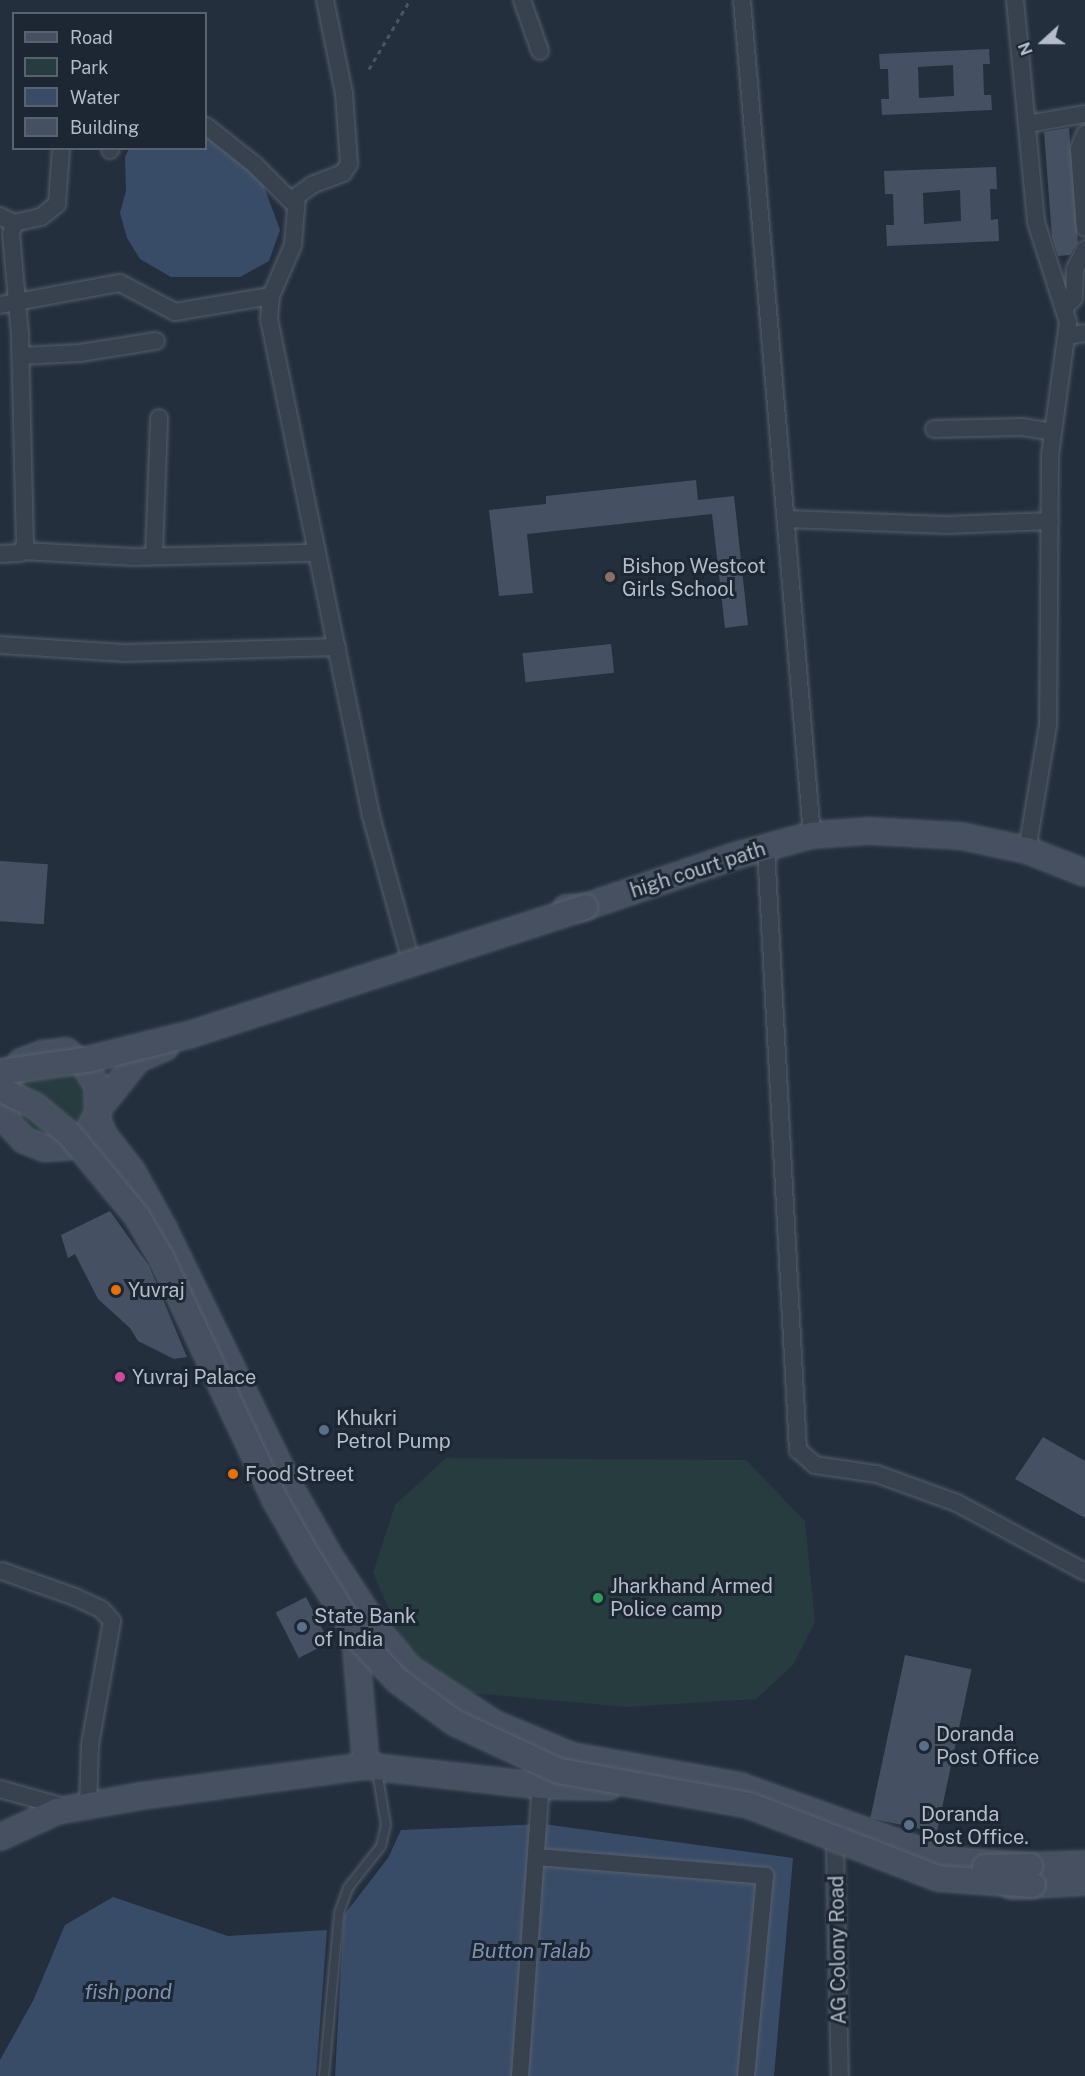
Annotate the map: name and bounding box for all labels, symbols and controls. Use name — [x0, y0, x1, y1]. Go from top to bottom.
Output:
legend — [12, 12, 207, 150]
north arrow — [1013, 12, 1073, 72]
text: Road — [70, 27, 113, 48]
text: N — [1015, 39, 1037, 58]
text: Park — [70, 57, 108, 78]
text: Water — [70, 87, 120, 108]
text: Building — [70, 117, 139, 138]
place label: Bishop Westcot Girls School — [622, 554, 766, 601]
marker: Bishop Westcot Girls School — [603, 570, 617, 584]
street label: high court path — [627, 837, 769, 903]
place label: Yuvraj — [128, 1278, 185, 1302]
marker: Yuvraj — [109, 1283, 123, 1297]
place label: Yuvraj Palace — [132, 1365, 256, 1389]
marker: Yuvraj Palace — [113, 1370, 127, 1384]
place label: Khukri Petrol Pump — [336, 1406, 451, 1453]
marker: Khukri Petrol Pump — [317, 1423, 331, 1437]
place label: Food Street — [245, 1462, 354, 1486]
marker: Food Street — [226, 1467, 240, 1481]
place label: Jharkhand Armed Police camp — [610, 1574, 773, 1621]
marker: Jharkhand Armed Police camp — [591, 1591, 605, 1605]
place label: State Bank of India — [314, 1604, 416, 1651]
marker: State Bank of India — [295, 1620, 309, 1634]
place label: Doranda Post Office — [936, 1722, 1039, 1769]
marker: Doranda Post Office — [917, 1739, 931, 1753]
place label: Doranda Post Office. — [921, 1802, 1029, 1849]
marker: Doranda Post Office. — [902, 1818, 916, 1832]
street label: AG Colony Road — [825, 1875, 851, 2025]
water label: Button Talab — [471, 1938, 591, 1964]
water label: fish pond — [84, 1979, 172, 2005]

